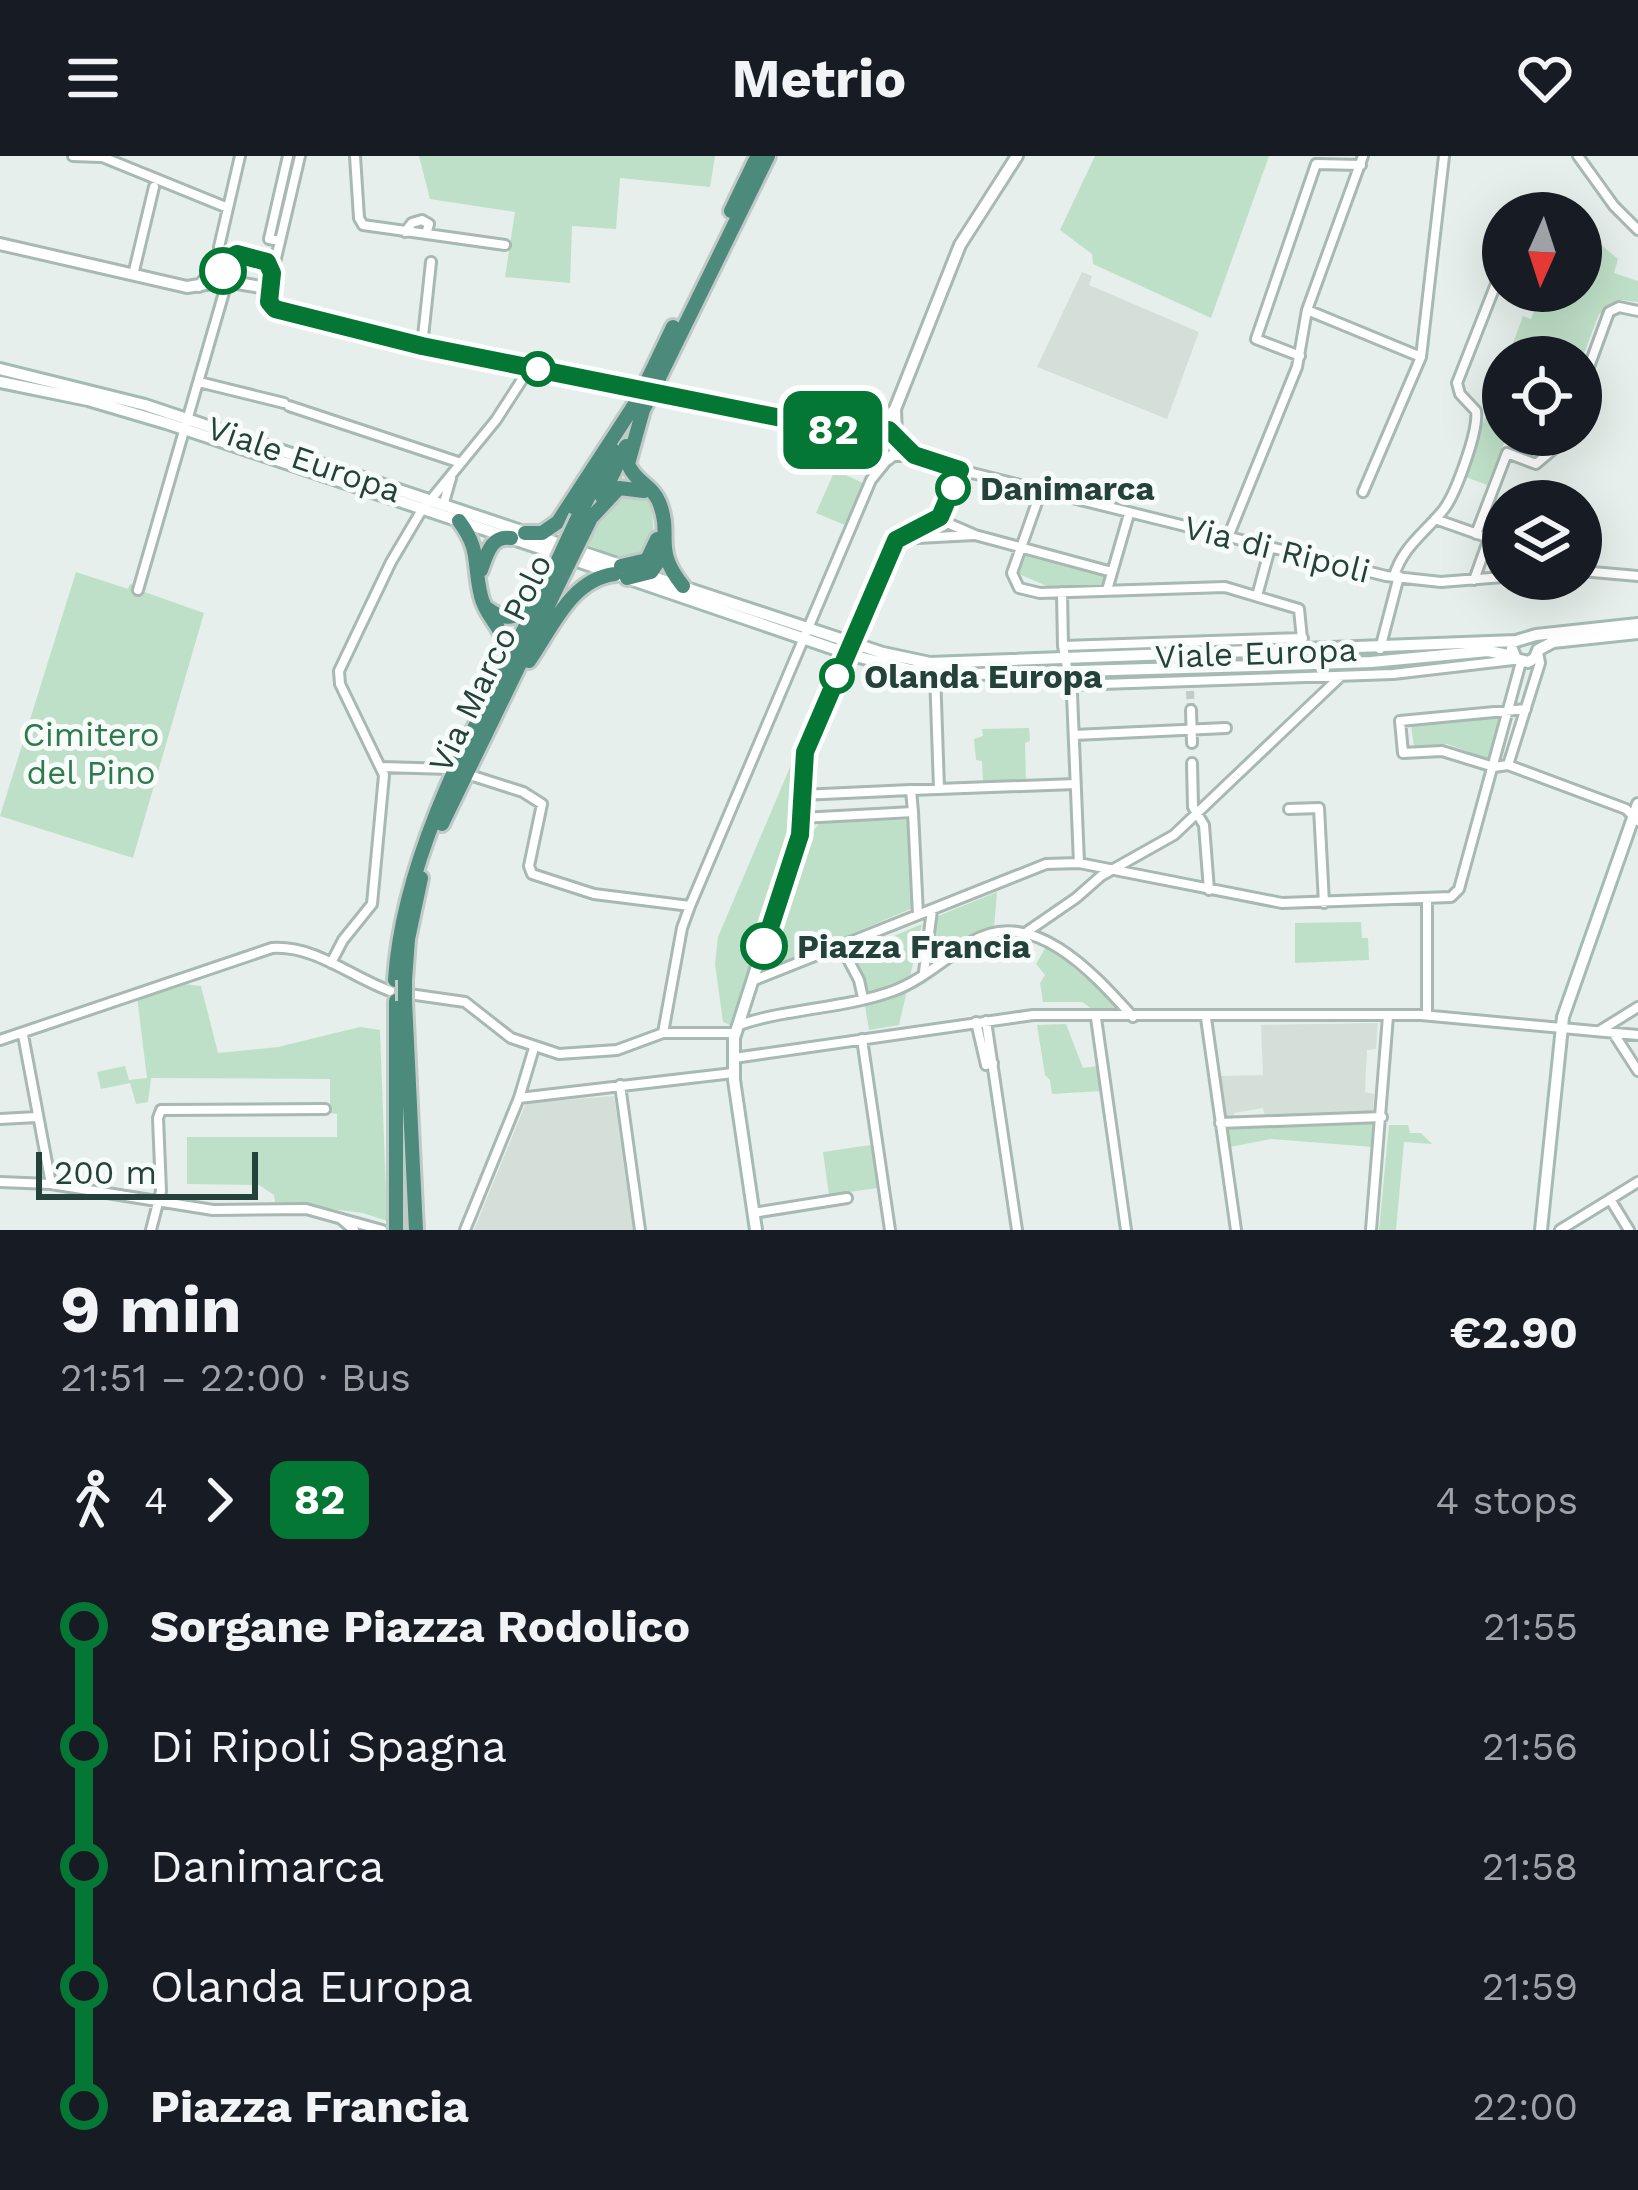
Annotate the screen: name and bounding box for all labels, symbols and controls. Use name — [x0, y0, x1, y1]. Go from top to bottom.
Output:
icon: menu — [60, 45, 126, 111]
icon: heart — [1512, 45, 1578, 111]
text: Metrio — [732, 47, 906, 110]
north arrow — [1482, 192, 1602, 312]
map controls — [1482, 192, 1602, 600]
unlabelled marker — [201, 249, 245, 293]
button: locate — [1482, 336, 1602, 456]
unlabelled marker — [522, 353, 554, 385]
line badge: 82 — [779, 391, 887, 469]
text: 82 — [807, 405, 859, 454]
street label: Viale Europa — [202, 408, 406, 510]
place label: Danimarca — [980, 469, 1155, 508]
marker: Danimarca — [937, 472, 969, 504]
button: layers — [1482, 480, 1602, 600]
street label: Via di Ripoli — [1180, 507, 1374, 591]
street label: Via Marco Polo — [420, 547, 560, 779]
street label: Viale Europa — [1154, 630, 1358, 676]
place label: Olanda Europa — [864, 657, 1102, 696]
marker: Olanda Europa — [821, 660, 853, 692]
park label: Cimitero del Pino — [22, 715, 160, 792]
marker: Piazza Francia — [742, 924, 786, 968]
place label: Piazza Francia — [797, 927, 1031, 966]
scale bar — [36, 1146, 258, 1199]
text: 200 m — [54, 1153, 157, 1192]
text: 9 min — [60, 1271, 242, 1348]
text: €2.90 — [1450, 1306, 1578, 1359]
text: 21:51 – 22:00 · Bus — [60, 1355, 411, 1400]
icon: walk — [60, 1467, 126, 1533]
icon: forward — [186, 1467, 252, 1533]
text: 82 — [294, 1475, 345, 1524]
text: 4 — [144, 1478, 168, 1523]
text: 4 stops — [1436, 1478, 1578, 1523]
text: Sorgane Piazza Rodolico — [150, 1600, 690, 1653]
text: 21:55 — [1483, 1604, 1578, 1649]
text: Di Ripoli Spagna — [150, 1720, 507, 1773]
text: 21:56 — [1482, 1724, 1578, 1769]
text: Danimarca — [150, 1840, 384, 1893]
text: 21:58 — [1482, 1844, 1578, 1889]
text: Olanda Europa — [150, 1960, 473, 2013]
text: 21:59 — [1482, 1964, 1578, 2009]
text: Piazza Francia — [150, 2080, 469, 2133]
text: 22:00 — [1472, 2084, 1578, 2129]

